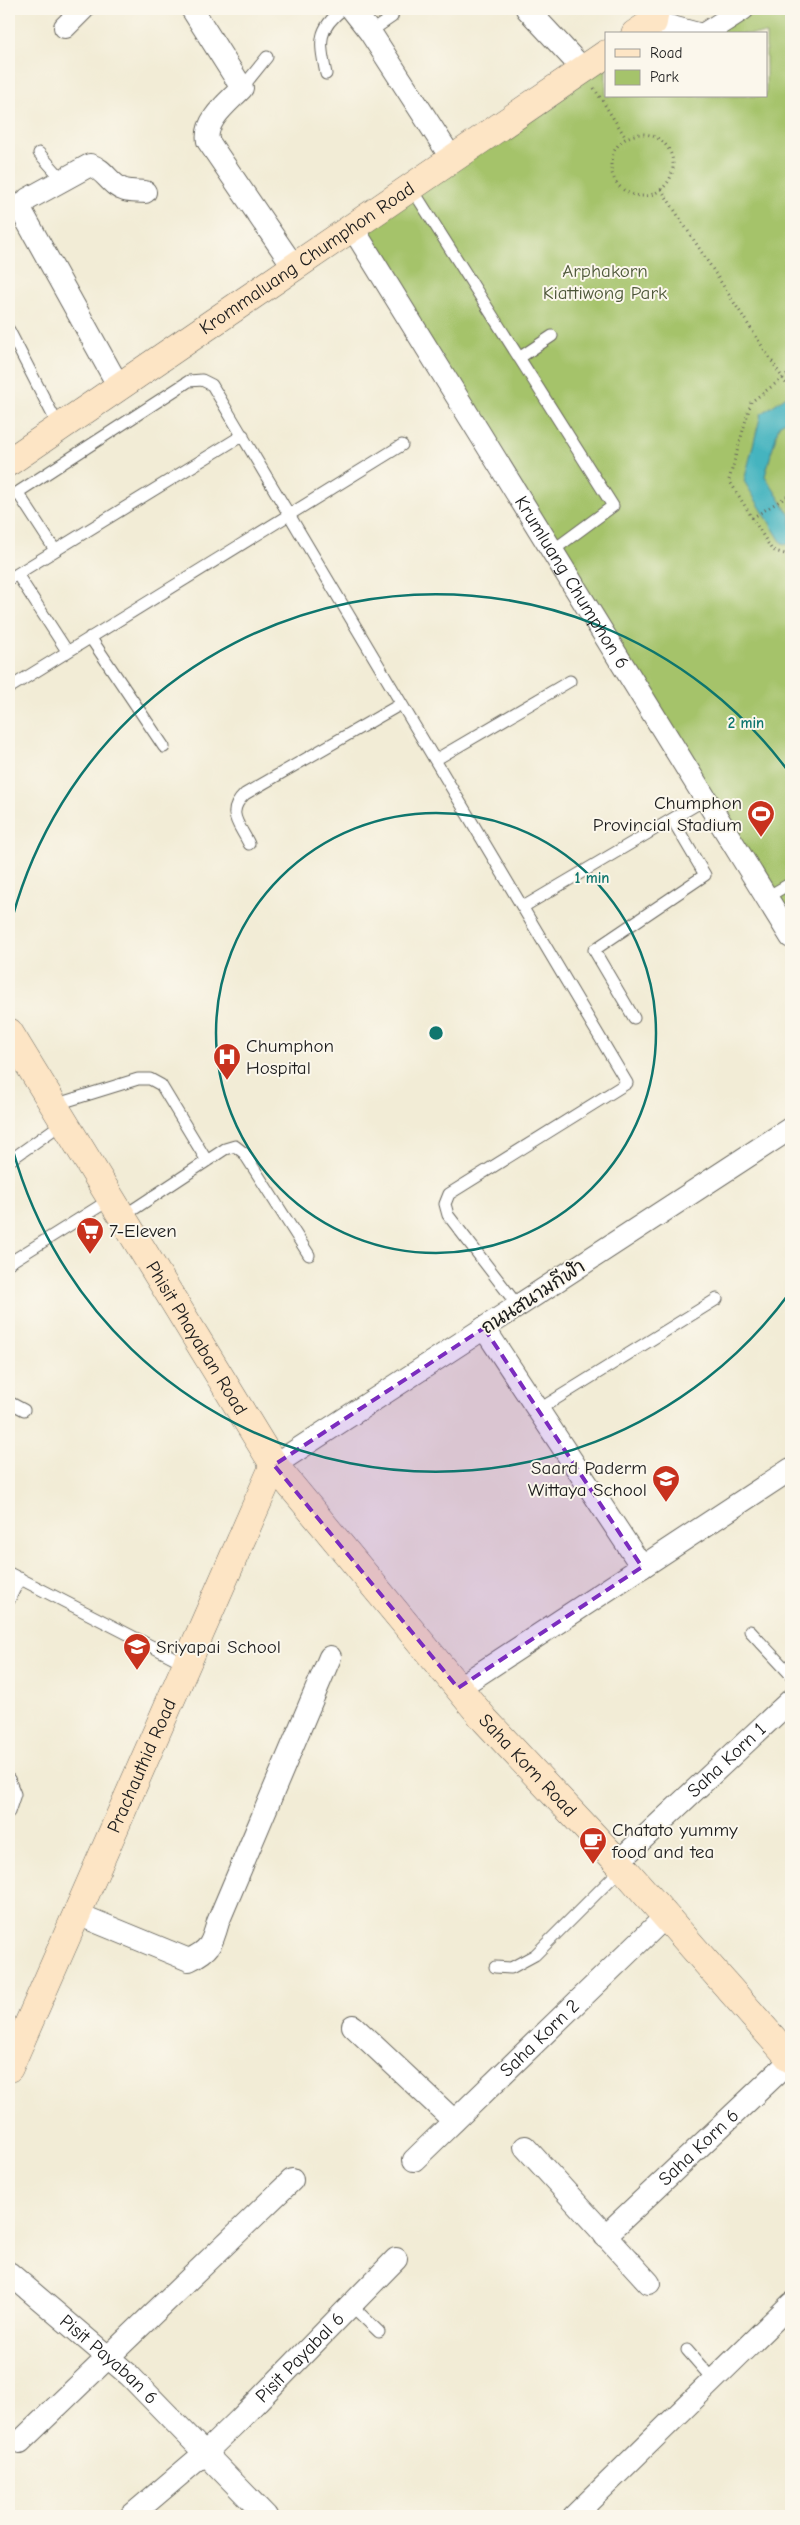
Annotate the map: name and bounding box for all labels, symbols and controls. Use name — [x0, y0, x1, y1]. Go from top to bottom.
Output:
legend — [605, 32, 768, 98]
text: Road — [650, 44, 682, 62]
text: Park — [650, 68, 679, 86]
street label: Krommaluang Chumphon Road — [195, 177, 419, 339]
park label: Arphakorn Kiattiwong Park — [543, 260, 668, 304]
street label: Krumluang Chumphon 6 — [510, 492, 634, 673]
text: 2 min — [728, 714, 764, 732]
place label: Chumphon Provincial Stadium — [593, 792, 742, 836]
sports icon: Chumphon Provincial Stadium — [746, 799, 776, 838]
text: 1 min — [575, 869, 609, 887]
centre of rings — [427, 1024, 445, 1042]
place label: Chumphon Hospital — [246, 1035, 334, 1079]
hospital icon: Chumphon Hospital — [212, 1042, 242, 1081]
supermarket icon: 7-Eleven — [75, 1216, 105, 1255]
place label: 7-Eleven — [109, 1220, 177, 1242]
street label: ถนนสนามกีฬา — [476, 1254, 589, 1339]
street label: Phisit Phayaban Road — [141, 1257, 252, 1419]
place label: Saard Paderm Wittaya School — [528, 1457, 647, 1501]
school or university icon: Saard Paderm Wittaya School — [651, 1464, 681, 1503]
school or university icon: Sriyapai School — [122, 1632, 152, 1671]
place label: Sriyapai School — [156, 1636, 281, 1658]
street label: Prachauthid Road — [103, 1696, 181, 1836]
street label: Saha Korn Road — [474, 1710, 581, 1822]
street label: Saha Korn 1 — [683, 1718, 771, 1802]
place label: Chatato yummy food and tea — [611, 1819, 738, 1863]
cafe icon: Chatato yummy food and tea — [578, 1826, 608, 1865]
street label: Saha Korn 2 — [496, 1995, 584, 2082]
street label: Saha Korn 6 — [654, 2104, 743, 2190]
street label: Pisit Payabal 6 — [251, 2308, 349, 2407]
street label: Pisit Payaban 6 — [55, 2310, 162, 2409]

